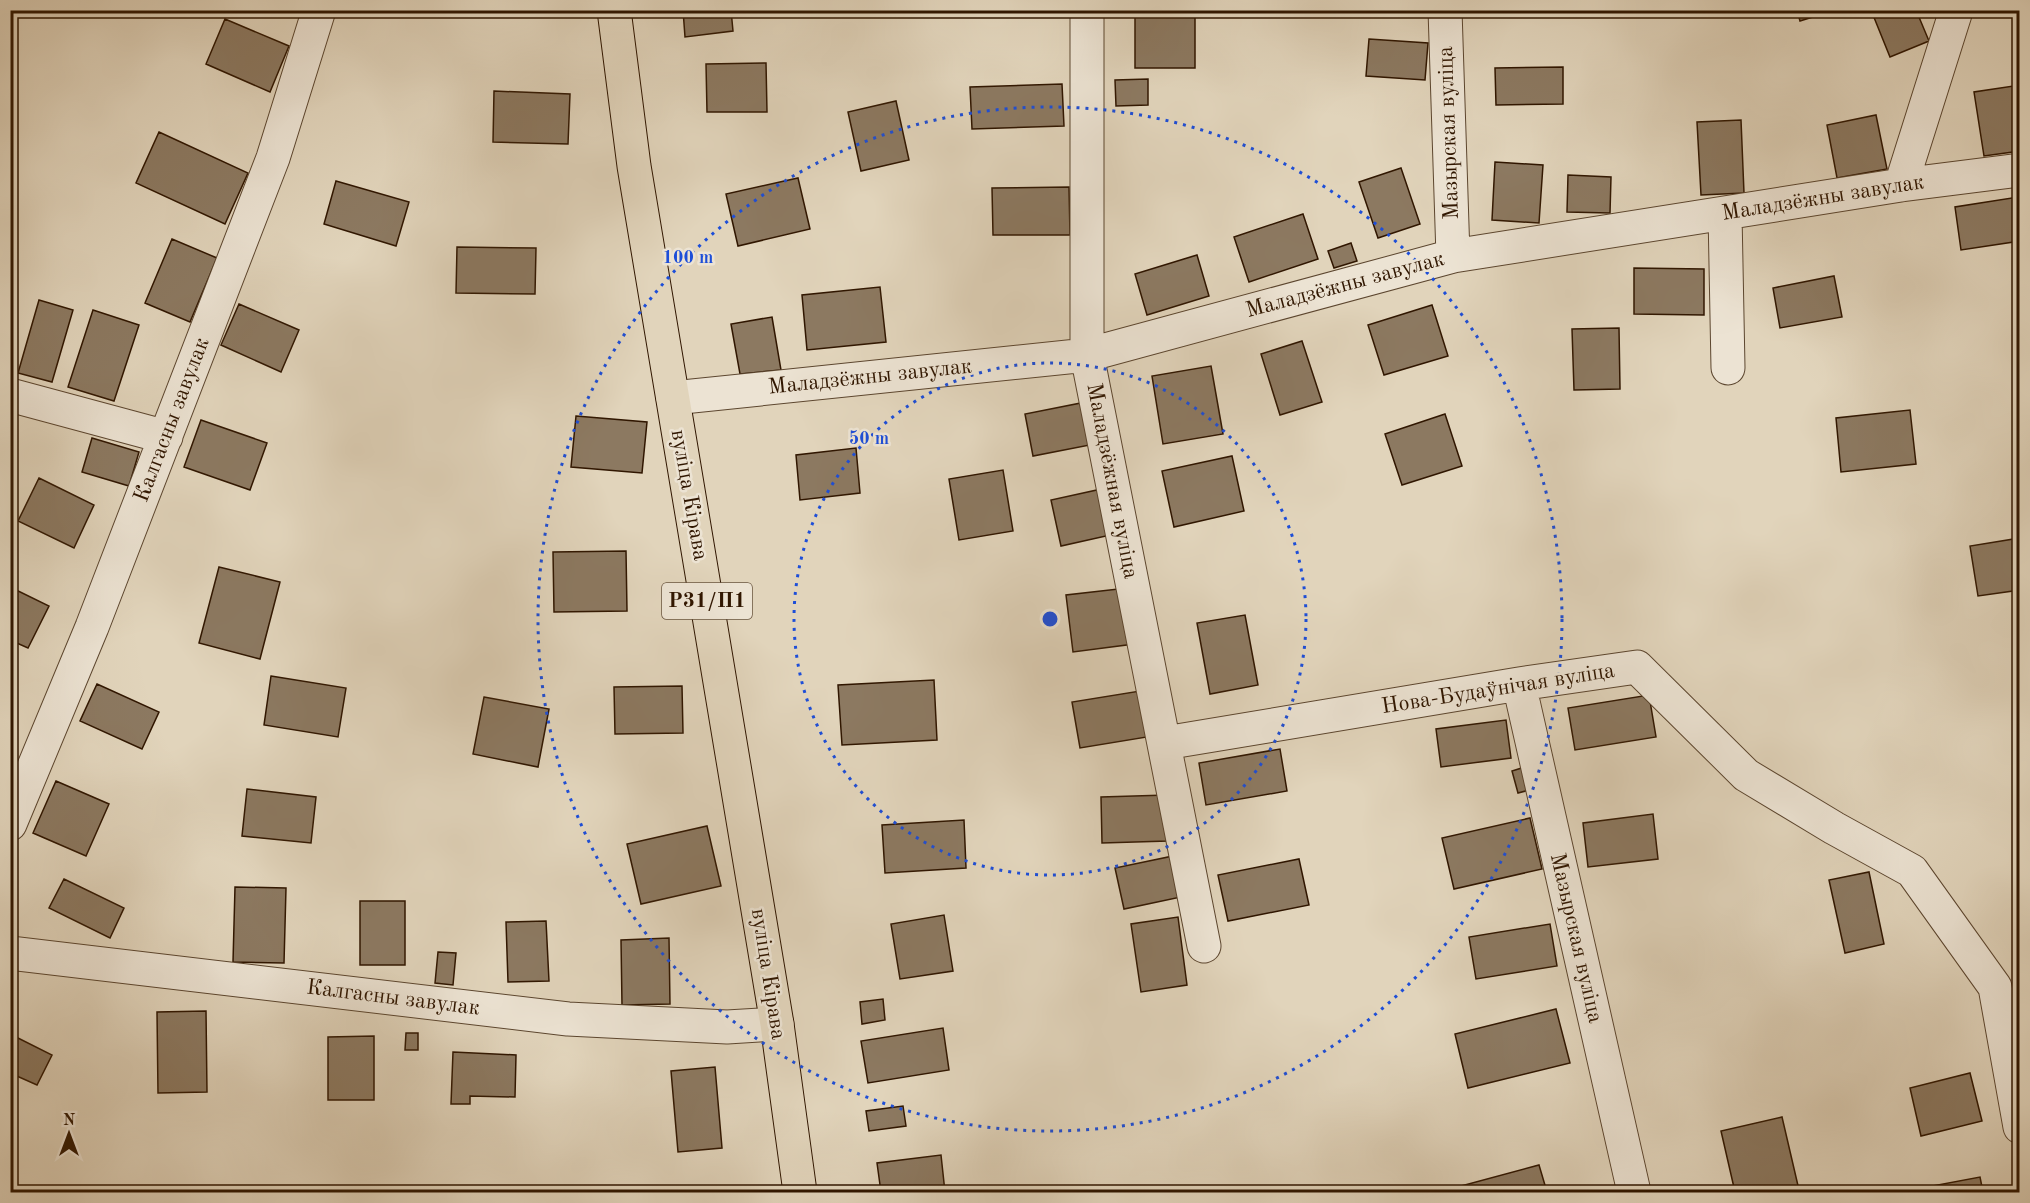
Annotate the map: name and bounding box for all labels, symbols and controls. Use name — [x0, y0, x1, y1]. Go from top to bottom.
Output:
street label: Мазырская вуліца — [1435, 46, 1463, 220]
street label: Маладзёжны завулак — [1720, 171, 1926, 225]
street label: Маладзёжны завулак — [1243, 248, 1447, 322]
text: 100 m — [663, 249, 713, 267]
street label: Калгасны завулак — [130, 335, 214, 505]
street label: Маладзёжны завулак — [767, 355, 973, 399]
street label: Маладзёжная вуліца — [1082, 381, 1142, 581]
street label: вуліца Кірава — [667, 428, 711, 562]
text: 50 m — [849, 430, 889, 448]
road number: Р31/П1 — [662, 583, 752, 619]
centre of rings — [1040, 609, 1060, 629]
street label: Нова-Будаўнічая вуліца — [1380, 660, 1616, 718]
street label: Мазырская вуліца — [1546, 851, 1606, 1025]
street label: вуліца Кірава — [747, 907, 789, 1041]
street label: Калгасны завулак — [305, 976, 481, 1020]
north arrow — [39, 1104, 99, 1164]
text: N — [63, 1113, 76, 1129]

